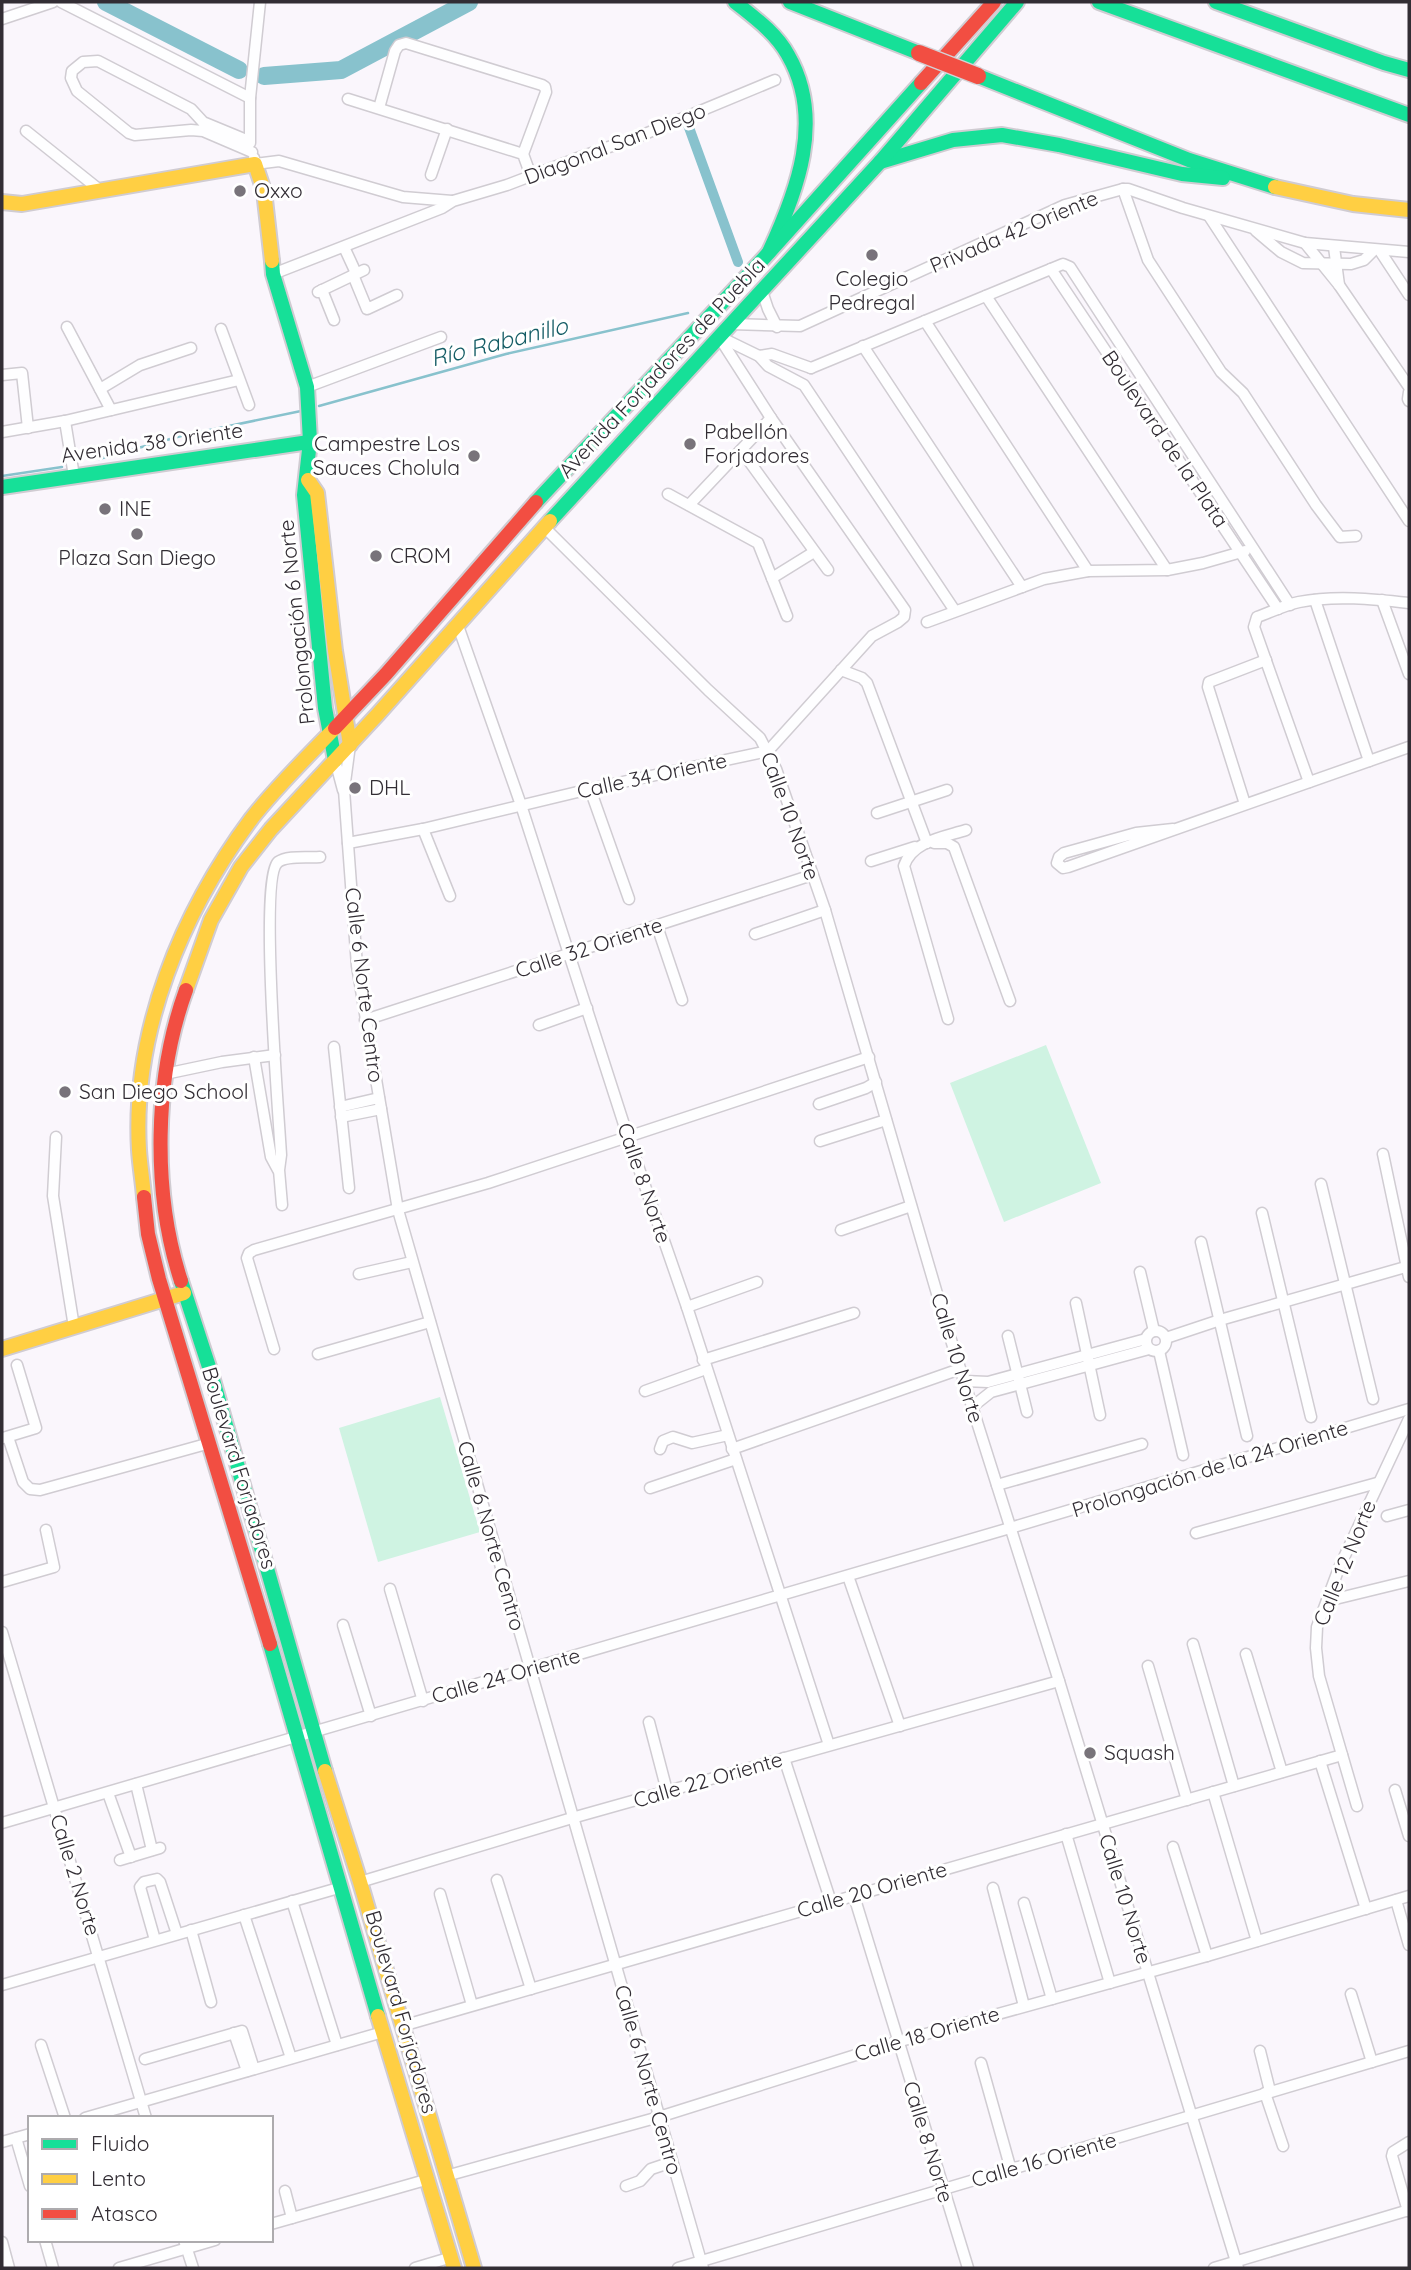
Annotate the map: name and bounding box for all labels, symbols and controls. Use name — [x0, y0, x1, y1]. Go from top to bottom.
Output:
street label: Diagonal San Diego — [520, 96, 709, 190]
place label: Oxxo — [254, 177, 303, 203]
marker: Oxxo — [232, 183, 248, 199]
street label: Privada 42 Oriente — [926, 184, 1102, 278]
marker: Colegio Pedregal — [864, 247, 880, 263]
street label: Avenida Forjadores de Puebla — [552, 252, 770, 483]
place label: Colegio Pedregal — [829, 265, 915, 315]
water label: Río Rabanillo — [427, 310, 572, 373]
street label: Boulevard de la Plata — [1097, 345, 1235, 532]
street label: Avenida 38 Oriente — [59, 416, 244, 468]
place label: Pabellón Forjadores — [704, 418, 809, 468]
place label: Campestre Los Sauces Cholula — [313, 430, 460, 480]
marker: Pabellón Forjadores — [682, 436, 698, 452]
marker: Campestre Los Sauces Cholula — [466, 448, 482, 464]
place label: INE — [119, 495, 151, 521]
marker: INE — [97, 501, 113, 517]
street label: Prolongación 6 Norte — [272, 518, 320, 726]
marker: Plaza San Diego — [129, 526, 145, 542]
place label: CROM — [390, 542, 451, 568]
place label: Plaza San Diego — [58, 544, 216, 570]
marker: CROM — [368, 548, 384, 564]
street label: Calle 34 Oriente — [574, 746, 729, 804]
street label: Calle 10 Norte — [756, 748, 826, 883]
place label: DHL — [369, 774, 410, 800]
marker: DHL — [347, 780, 363, 796]
street label: Calle 6 Norte Centro — [340, 886, 390, 1084]
street label: Calle 32 Oriente — [512, 911, 666, 983]
place label: San Diego School — [79, 1078, 249, 1104]
marker: San Diego School — [57, 1084, 73, 1100]
street label: Calle 8 Norte — [612, 1119, 678, 1246]
street label: Calle 10 Norte — [926, 1290, 990, 1426]
street label: Boulevard Forjadores — [197, 1364, 283, 1572]
street label: Prolongación de la 24 Oriente — [1069, 1414, 1351, 1522]
street label: Calle 6 Norte Centro — [452, 1438, 532, 1634]
street label: Calle 12 Norte — [1307, 1496, 1381, 1629]
street label: Calle 24 Oriente — [429, 1641, 583, 1709]
place label: Squash — [1104, 1739, 1175, 1765]
street label: Calle 22 Oriente — [630, 1745, 785, 1813]
marker: Squash — [1082, 1745, 1098, 1761]
street label: Calle 2 Norte — [45, 1811, 107, 1939]
street label: Calle 10 Norte — [1094, 1831, 1158, 1967]
street label: Calle 20 Oriente — [794, 1855, 950, 1923]
street label: Boulevard Forjadores — [361, 1907, 443, 2116]
street label: Calle 6 Norte Centro — [609, 1982, 689, 2178]
street label: Calle 18 Oriente — [851, 2000, 1002, 2066]
street label: Calle 8 Norte — [898, 2078, 960, 2206]
legend — [28, 2116, 273, 2242]
street label: Calle 16 Oriente — [968, 2126, 1119, 2192]
text: Fluido — [91, 2130, 149, 2156]
text: Lento — [91, 2165, 146, 2191]
text: Atasco — [91, 2200, 158, 2226]

